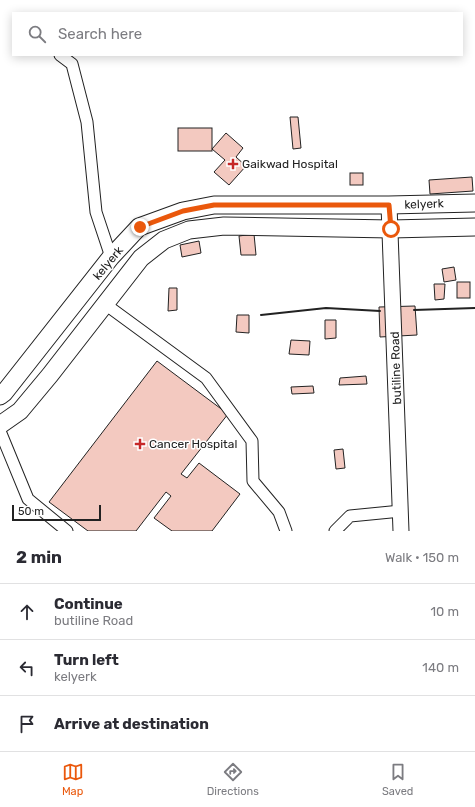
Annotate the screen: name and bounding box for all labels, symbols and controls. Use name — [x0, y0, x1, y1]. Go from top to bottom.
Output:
search box — [12, 12, 463, 56]
icon: search — [26, 23, 48, 45]
text: Search here — [58, 25, 142, 43]
place label: Gaikwad Hospital — [242, 157, 338, 171]
marker: Gaikwad Hospital — [227, 158, 239, 170]
street label: kelyerk — [404, 196, 445, 212]
route end — [131, 218, 149, 236]
route start — [382, 220, 400, 238]
street label: kelyerk — [90, 243, 127, 283]
street label: butiline Road — [388, 331, 404, 405]
place label: Cancer Hospital — [149, 437, 237, 451]
marker: Cancer Hospital — [134, 438, 146, 450]
scale bar — [12, 503, 101, 522]
text: 50 m — [18, 505, 44, 518]
text: 2 min — [16, 547, 62, 567]
text: Walk · 150 m — [385, 550, 459, 565]
text: Continue — [54, 595, 123, 613]
icon: ahead — [16, 601, 38, 623]
text: 10 m — [430, 604, 459, 619]
text: butiline Road — [54, 613, 133, 628]
text: Turn left — [54, 651, 119, 669]
icon: left — [16, 657, 38, 679]
text: 140 m — [422, 660, 459, 675]
text: kelyerk — [54, 669, 97, 684]
icon: arrive — [16, 713, 38, 735]
text: Arrive at destination — [54, 715, 209, 733]
tab: Map — [62, 761, 84, 798]
tab: Directions — [207, 761, 259, 798]
tab: Saved — [382, 761, 413, 798]

